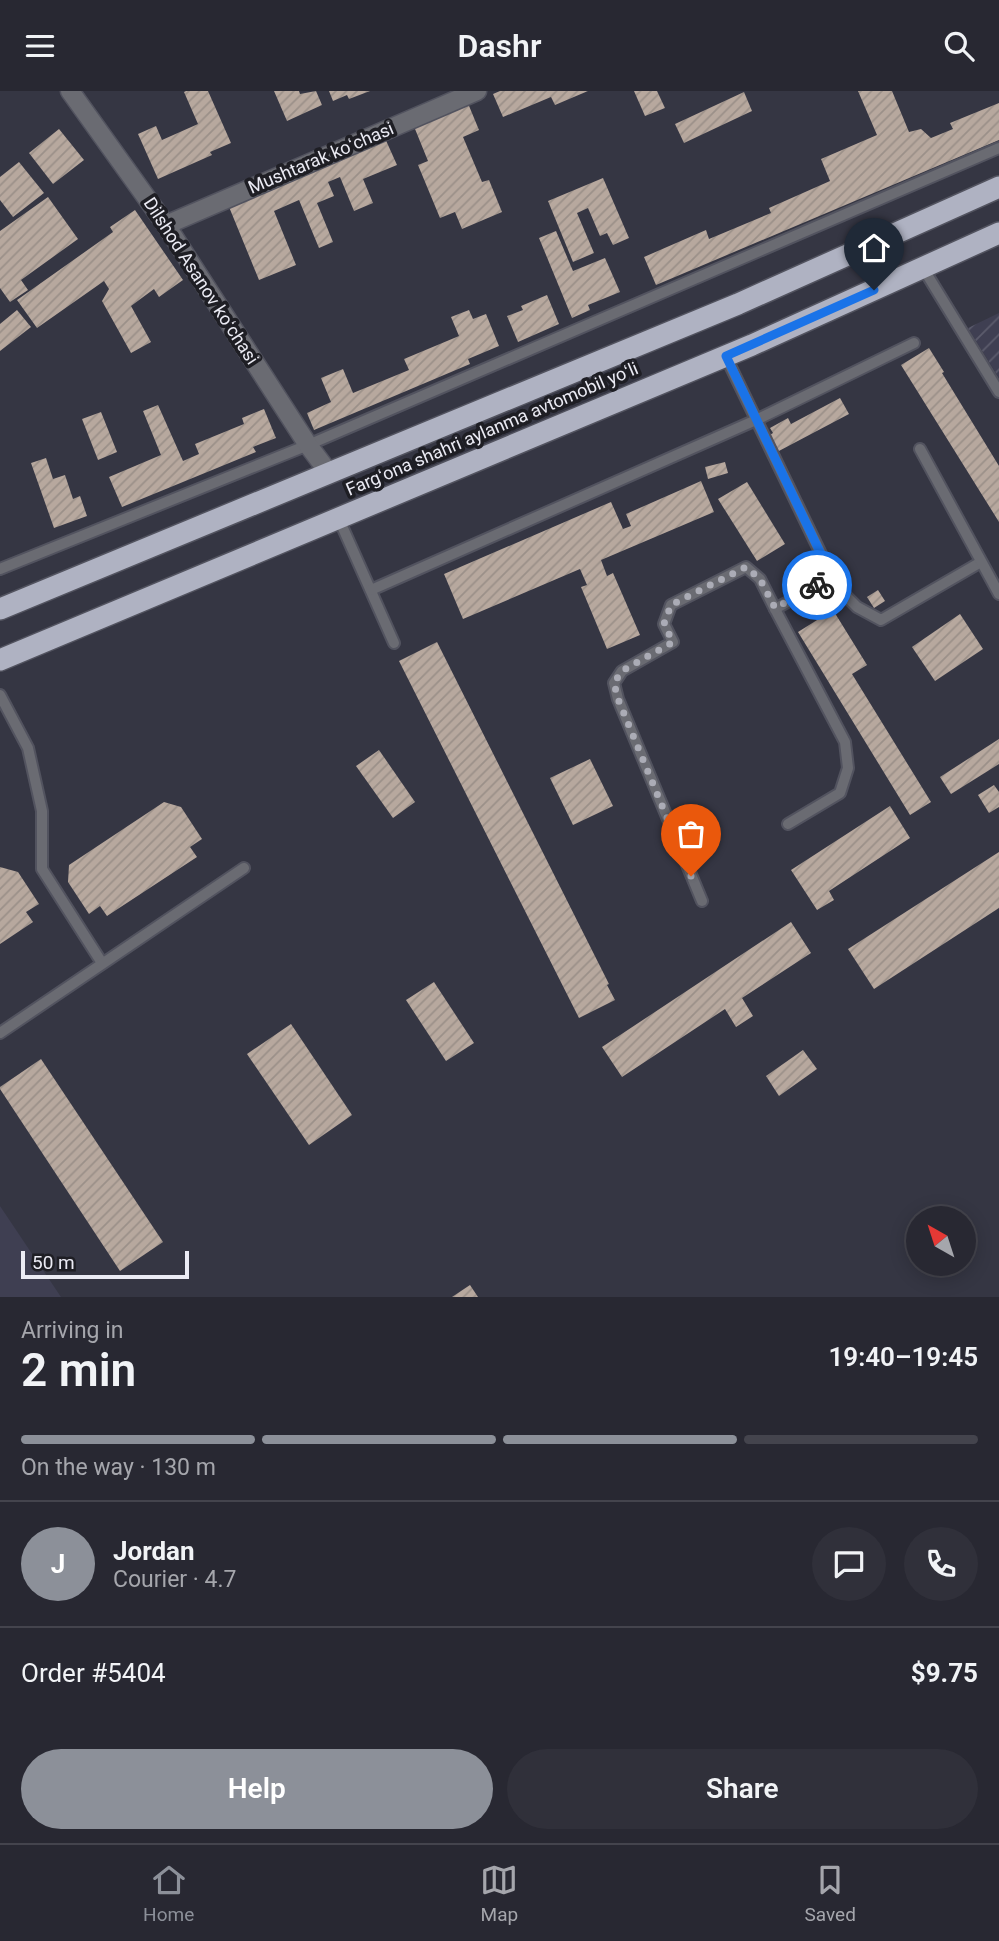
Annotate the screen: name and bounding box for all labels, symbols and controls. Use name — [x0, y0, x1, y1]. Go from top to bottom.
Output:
icon: menu — [21, 27, 59, 65]
text: Dashr — [458, 27, 541, 65]
icon: search — [940, 27, 978, 65]
street label: Mushtarak koʻchasi — [245, 117, 397, 198]
street label: Dilshod Asanov koʻchasi — [140, 193, 263, 368]
pin — [844, 218, 904, 290]
icon: home — [855, 229, 893, 267]
street label: Fargʻona shahri aylanma avtomobil yoʻli — [343, 357, 641, 500]
courier — [782, 550, 852, 620]
icon: bike — [798, 566, 836, 604]
pin — [661, 804, 721, 876]
icon: bag — [672, 815, 710, 853]
north arrow — [906, 1206, 976, 1276]
map controls — [906, 1206, 976, 1276]
scale bar — [21, 1248, 189, 1280]
text: 50 m — [32, 1251, 75, 1274]
text: Arriving in — [21, 1317, 124, 1344]
text: 19:40–19:45 — [828, 1342, 978, 1372]
text: 2 min — [21, 1343, 136, 1397]
text: On the way · 130 m — [21, 1454, 216, 1481]
button: chat — [812, 1527, 886, 1601]
button: phone — [904, 1527, 978, 1601]
text: Jordan — [113, 1536, 195, 1566]
text: J — [51, 1549, 65, 1579]
text: Courier · 4.7 — [113, 1566, 236, 1593]
text: Order #5404 — [21, 1658, 166, 1688]
text: $9.75 — [911, 1658, 978, 1688]
button: Help — [21, 1749, 493, 1829]
button: Share — [507, 1749, 978, 1829]
tab: Home — [143, 1861, 194, 1926]
tab: Map — [480, 1861, 518, 1926]
tab: Saved — [805, 1861, 856, 1926]

